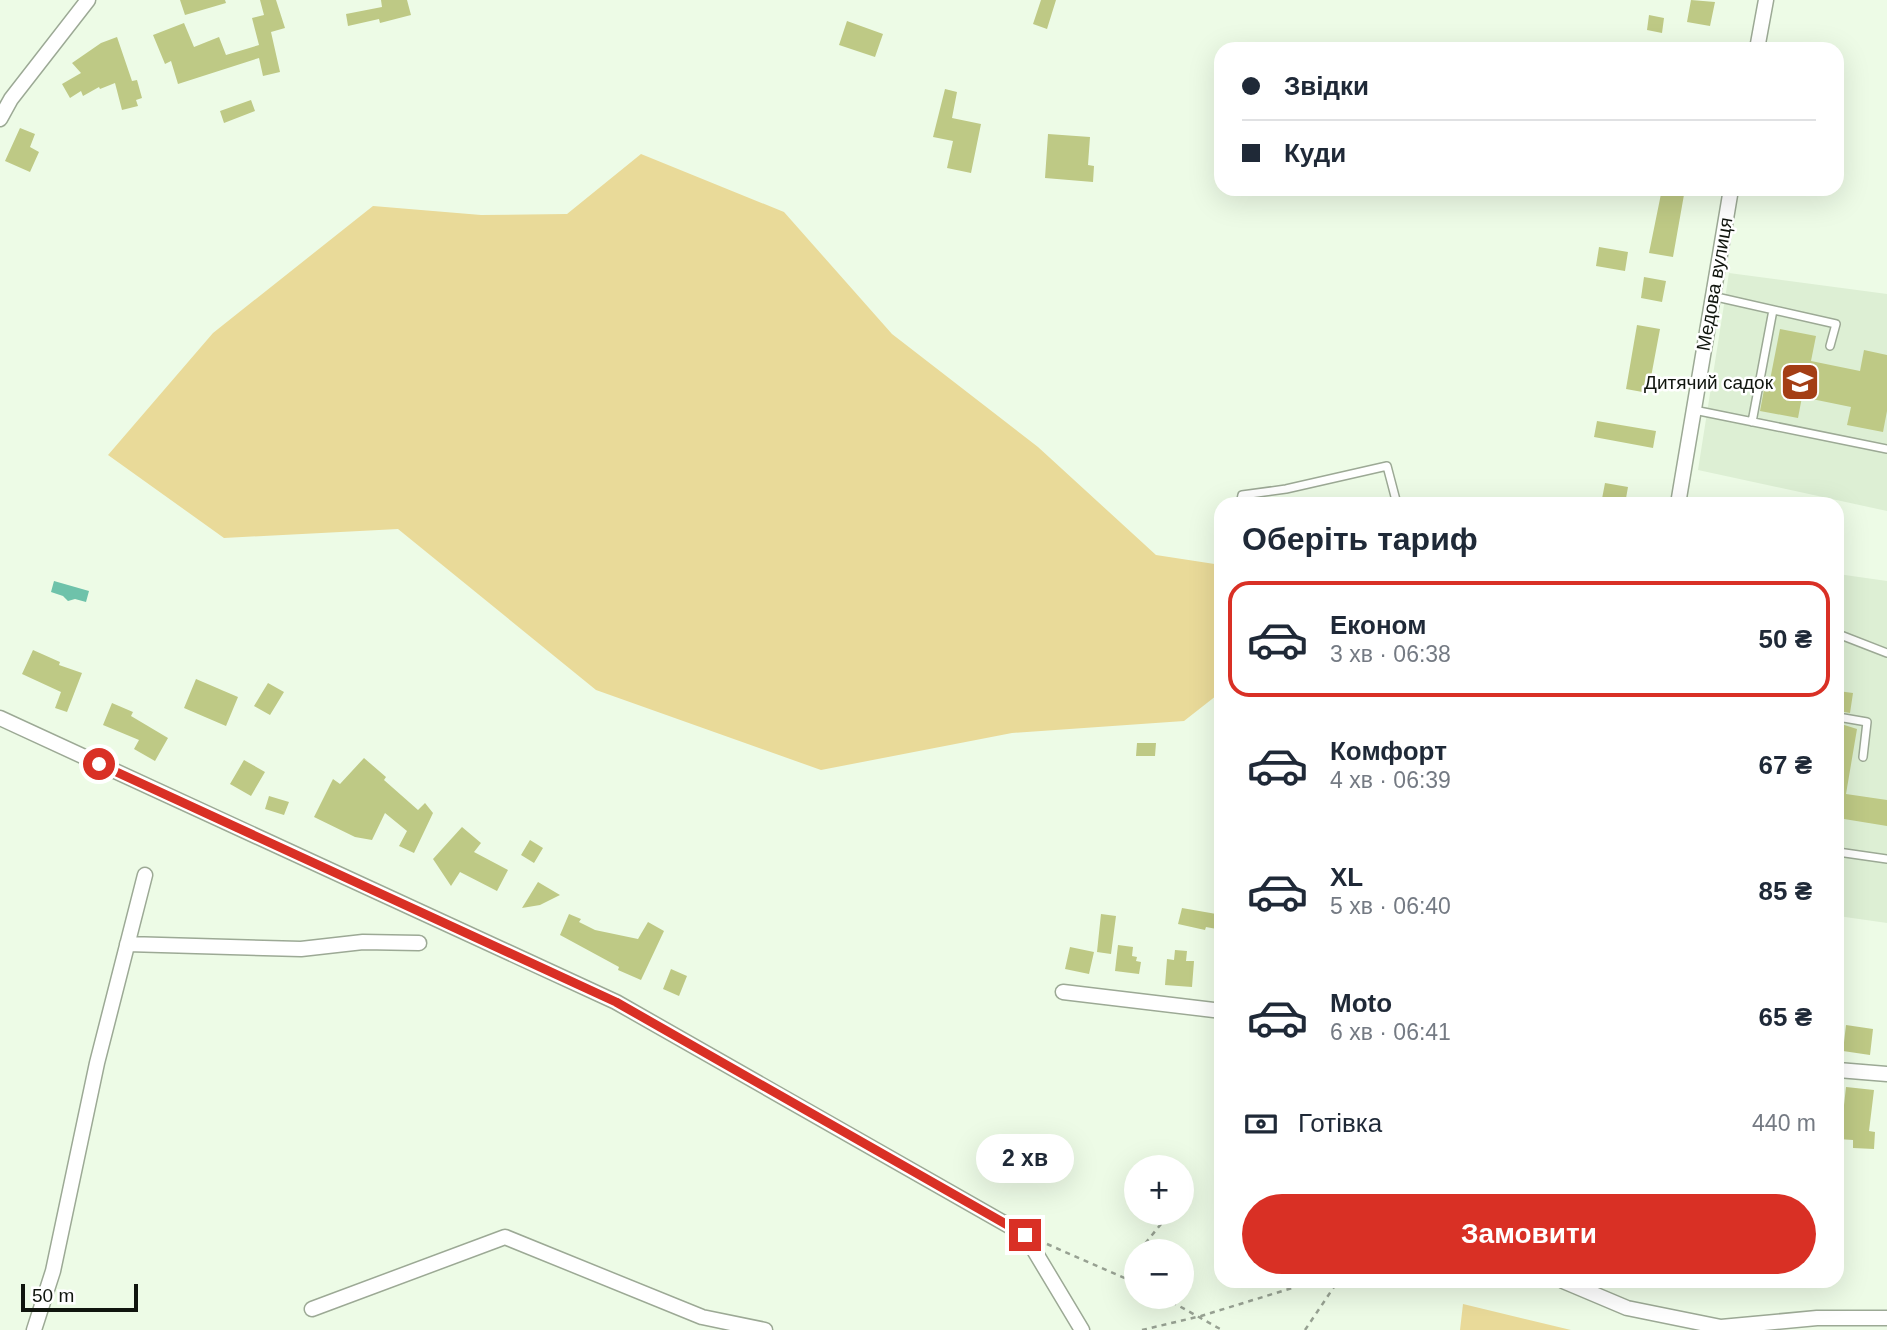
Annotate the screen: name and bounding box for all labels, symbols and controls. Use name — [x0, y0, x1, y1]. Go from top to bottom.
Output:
text: Звідки — [1284, 71, 1369, 101]
text: Куди — [1284, 138, 1346, 168]
street label: Медова вулиця — [1692, 216, 1737, 352]
school or university icon: Дитячий садок — [1779, 361, 1821, 403]
place label: Дитячий садок — [1644, 372, 1774, 393]
text: Оберіть тариф — [1242, 521, 1478, 557]
icon: car — [1246, 608, 1309, 671]
text: Економ — [1330, 610, 1426, 640]
text: 50 ₴ — [1759, 624, 1812, 654]
text: 3 хв · 06:38 — [1330, 641, 1451, 667]
icon: car — [1246, 734, 1309, 797]
text: Комфорт — [1330, 736, 1447, 766]
route start — [83, 748, 115, 780]
text: 67 ₴ — [1759, 750, 1812, 780]
text: 4 хв · 06:39 — [1330, 767, 1451, 793]
icon: car — [1246, 860, 1309, 923]
text: XL — [1330, 862, 1363, 892]
text: 85 ₴ — [1759, 876, 1812, 906]
text: 5 хв · 06:40 — [1330, 893, 1451, 919]
icon: car — [1246, 986, 1309, 1049]
text: Moto — [1330, 988, 1392, 1018]
text: 65 ₴ — [1759, 1002, 1812, 1032]
text: 6 хв · 06:41 — [1330, 1019, 1451, 1045]
icon: cash — [1242, 1105, 1280, 1143]
text: Готівка — [1298, 1108, 1382, 1138]
text: 440 m — [1752, 1110, 1816, 1136]
callout: 2 хв — [976, 1134, 1074, 1182]
text: 2 хв — [1002, 1145, 1048, 1171]
map controls — [1124, 1155, 1194, 1309]
button: + — [1124, 1155, 1194, 1225]
button: Замовити — [1242, 1194, 1816, 1274]
route end — [1009, 1219, 1041, 1251]
button: − — [1124, 1239, 1194, 1309]
scale bar — [21, 1281, 138, 1313]
text: 50 m — [32, 1285, 74, 1306]

